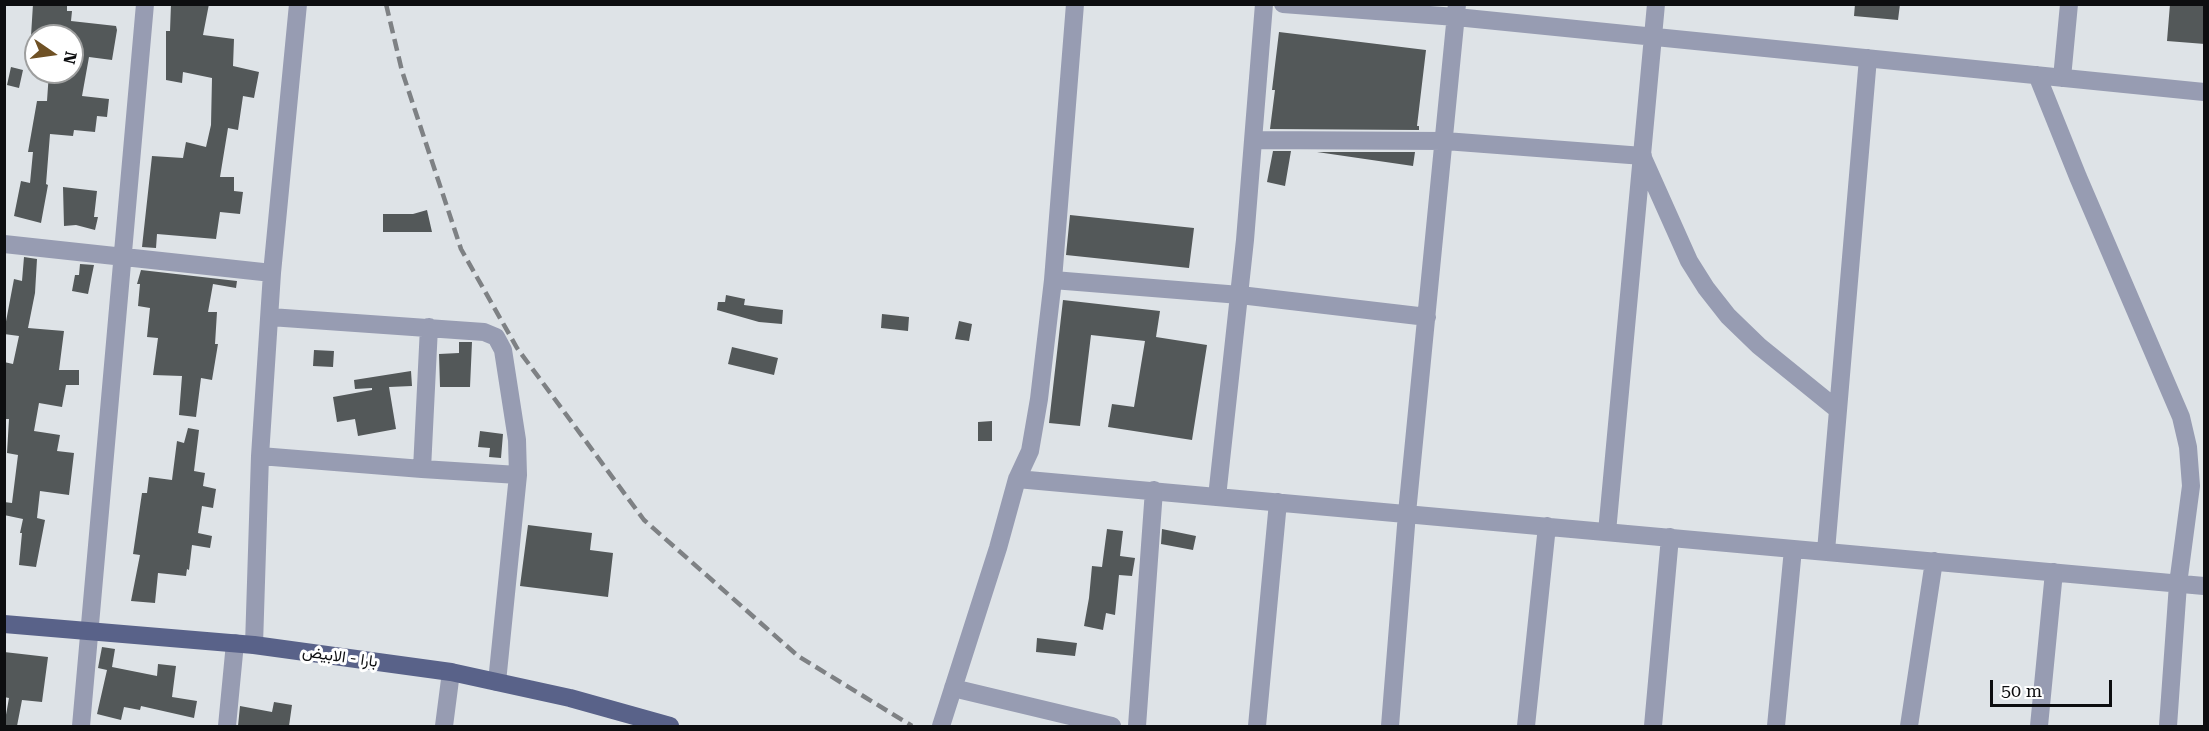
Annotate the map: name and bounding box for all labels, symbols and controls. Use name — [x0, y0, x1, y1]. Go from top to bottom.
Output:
north arrow — [24, 24, 84, 84]
text: N — [59, 50, 81, 66]
street label: بارا - الابيض — [301, 642, 379, 672]
scale bar — [1993, 668, 2114, 706]
text: 50 m — [2001, 680, 2042, 701]

